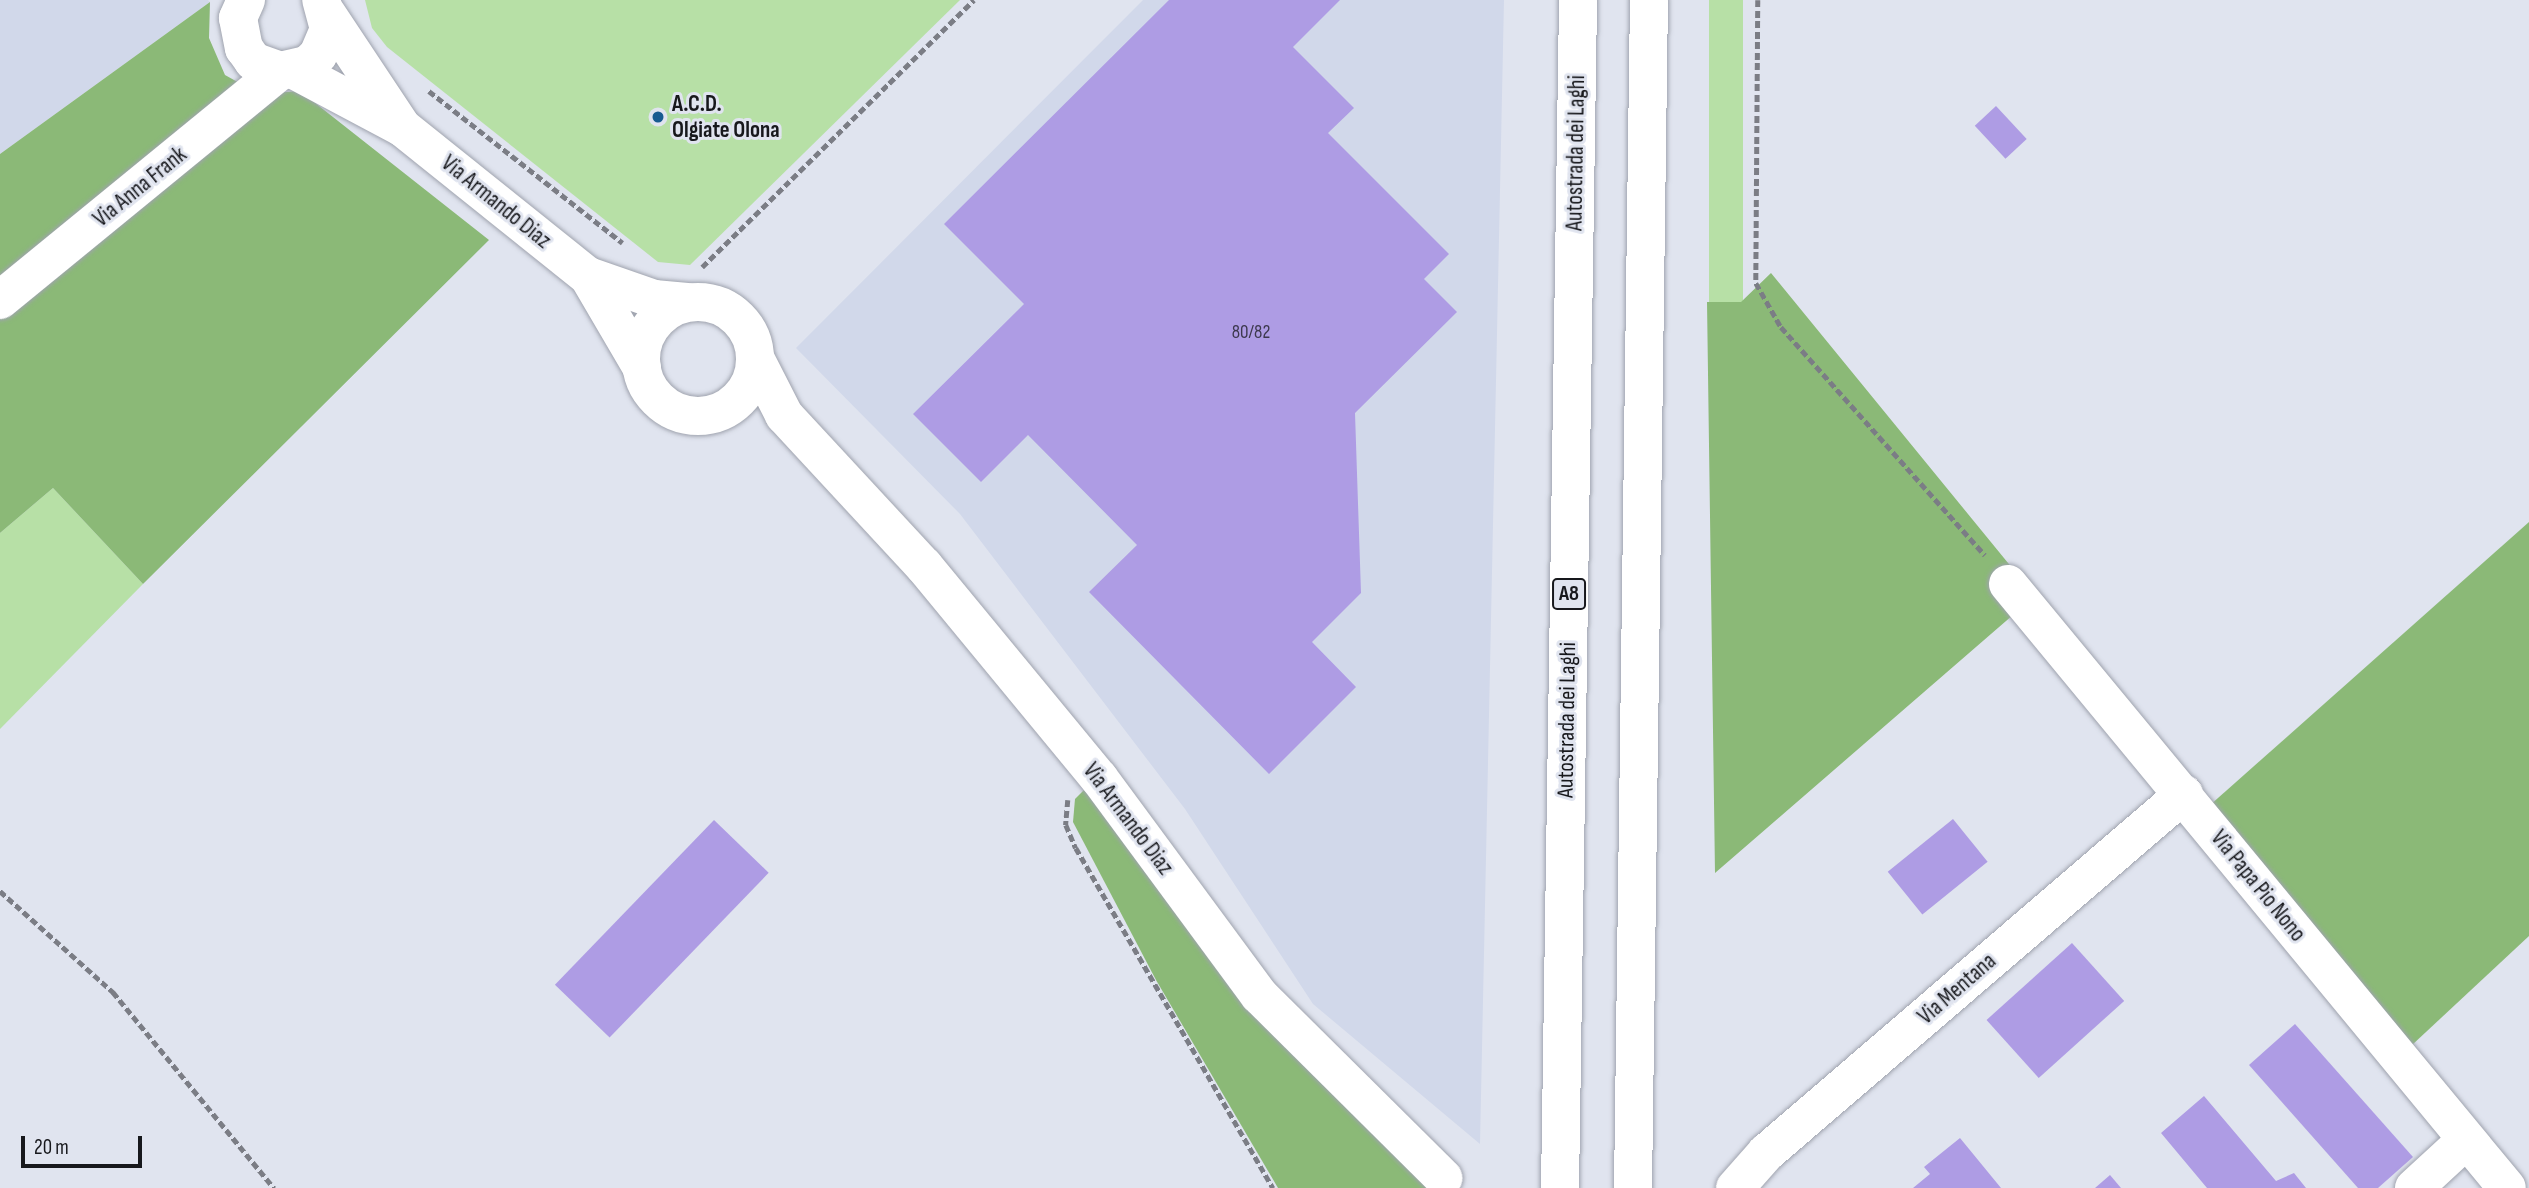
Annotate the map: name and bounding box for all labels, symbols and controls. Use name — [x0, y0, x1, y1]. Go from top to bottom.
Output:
street label: Autostrada dei Laghi — [1561, 75, 1591, 231]
place label: A.C.D. Olgiate Olona — [672, 90, 780, 144]
marker: A.C.D. Olgiate Olona — [650, 109, 666, 125]
street label: Via Anna Frank — [88, 141, 192, 233]
street label: Via Armando Diaz — [436, 149, 556, 255]
house number: 80/82 — [1232, 322, 1270, 344]
road number: A8 — [1552, 576, 1586, 612]
street label: Autostrada dei Laghi — [1552, 642, 1582, 798]
street label: Via Armando Diaz — [1077, 758, 1179, 880]
street label: Via Papa Pio Nono — [2205, 825, 2311, 947]
street label: Via Mentana — [1912, 948, 2002, 1030]
scale bar — [24, 1122, 145, 1166]
text: 20 m — [34, 1135, 69, 1160]

